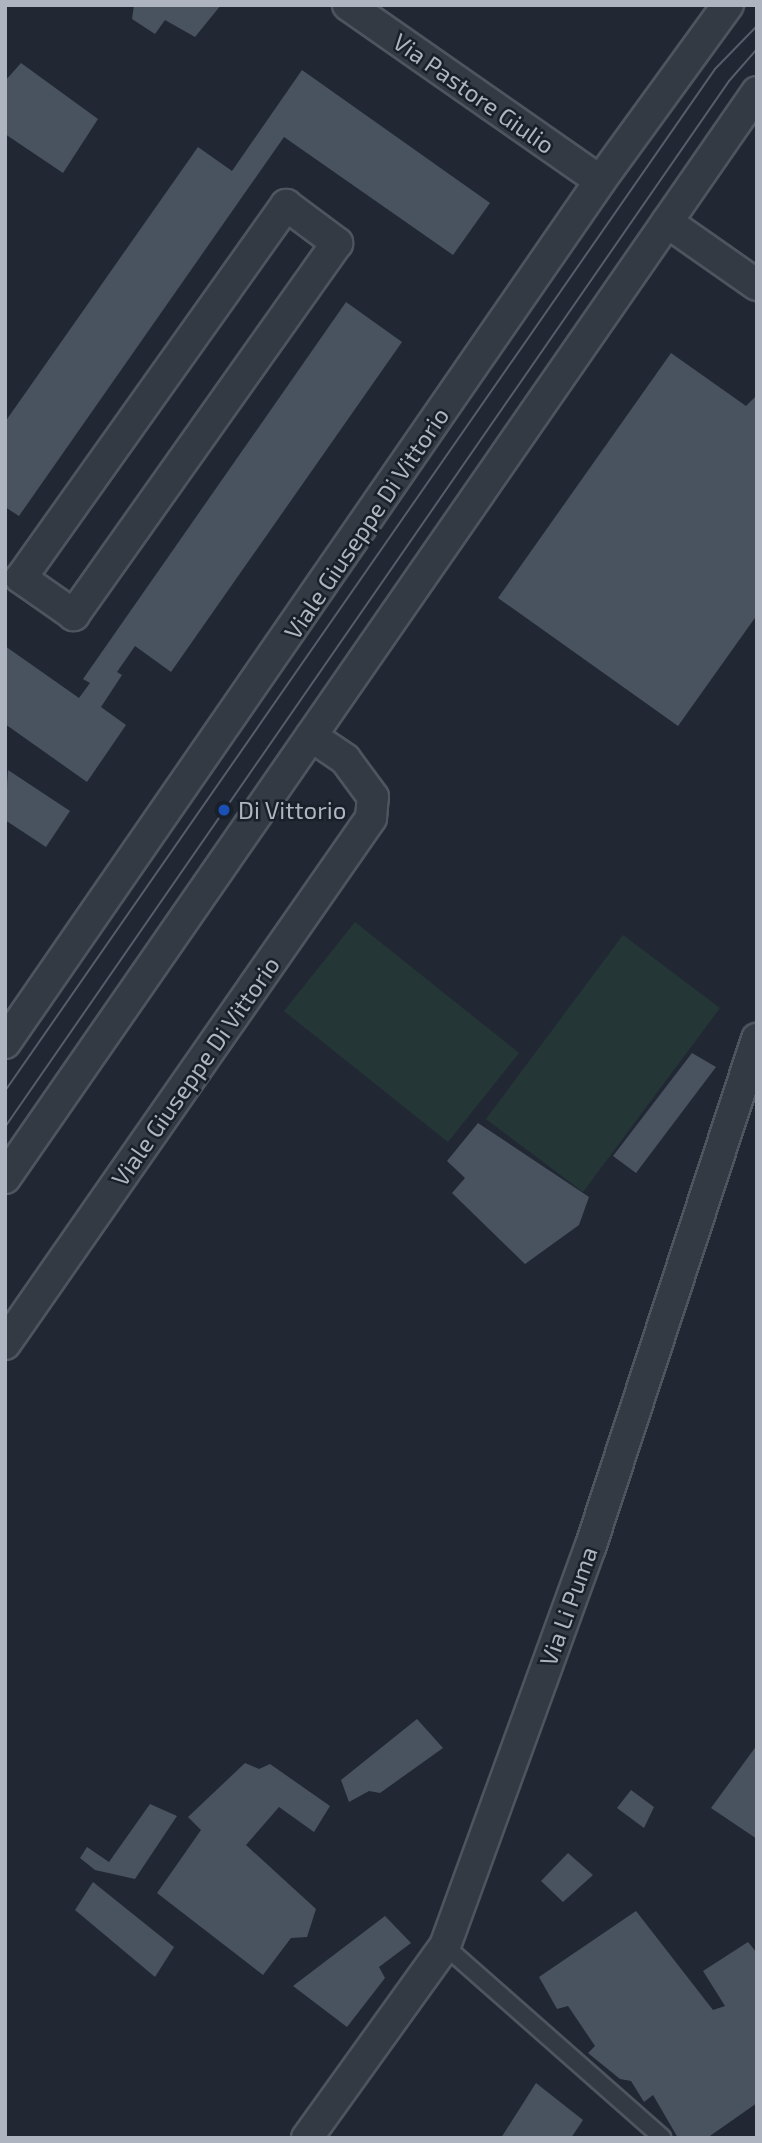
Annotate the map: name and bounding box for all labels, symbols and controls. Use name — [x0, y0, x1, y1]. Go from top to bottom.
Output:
street label: Via Pastore Giulio — [388, 27, 560, 159]
street label: Viale Giuseppe Di Vittorio — [277, 401, 455, 645]
place label: Di Vittorio — [238, 796, 347, 824]
marker: Di Vittorio — [216, 802, 232, 818]
street label: Viale Giuseppe Di Vittorio — [105, 951, 285, 1191]
street label: Via Li Puma — [533, 1542, 603, 1670]

